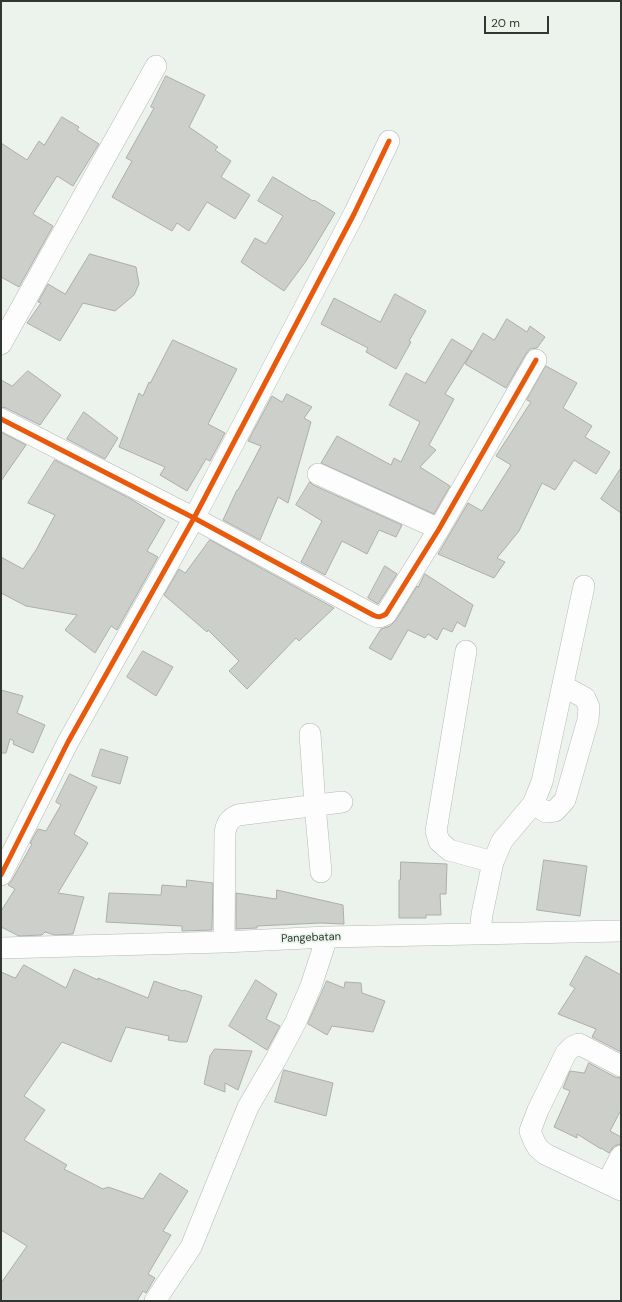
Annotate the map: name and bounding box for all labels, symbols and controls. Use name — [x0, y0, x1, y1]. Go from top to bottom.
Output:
scale bar — [486, 8, 551, 34]
text: 20 m — [491, 15, 520, 31]
street label: Pangebatan — [281, 930, 341, 946]

